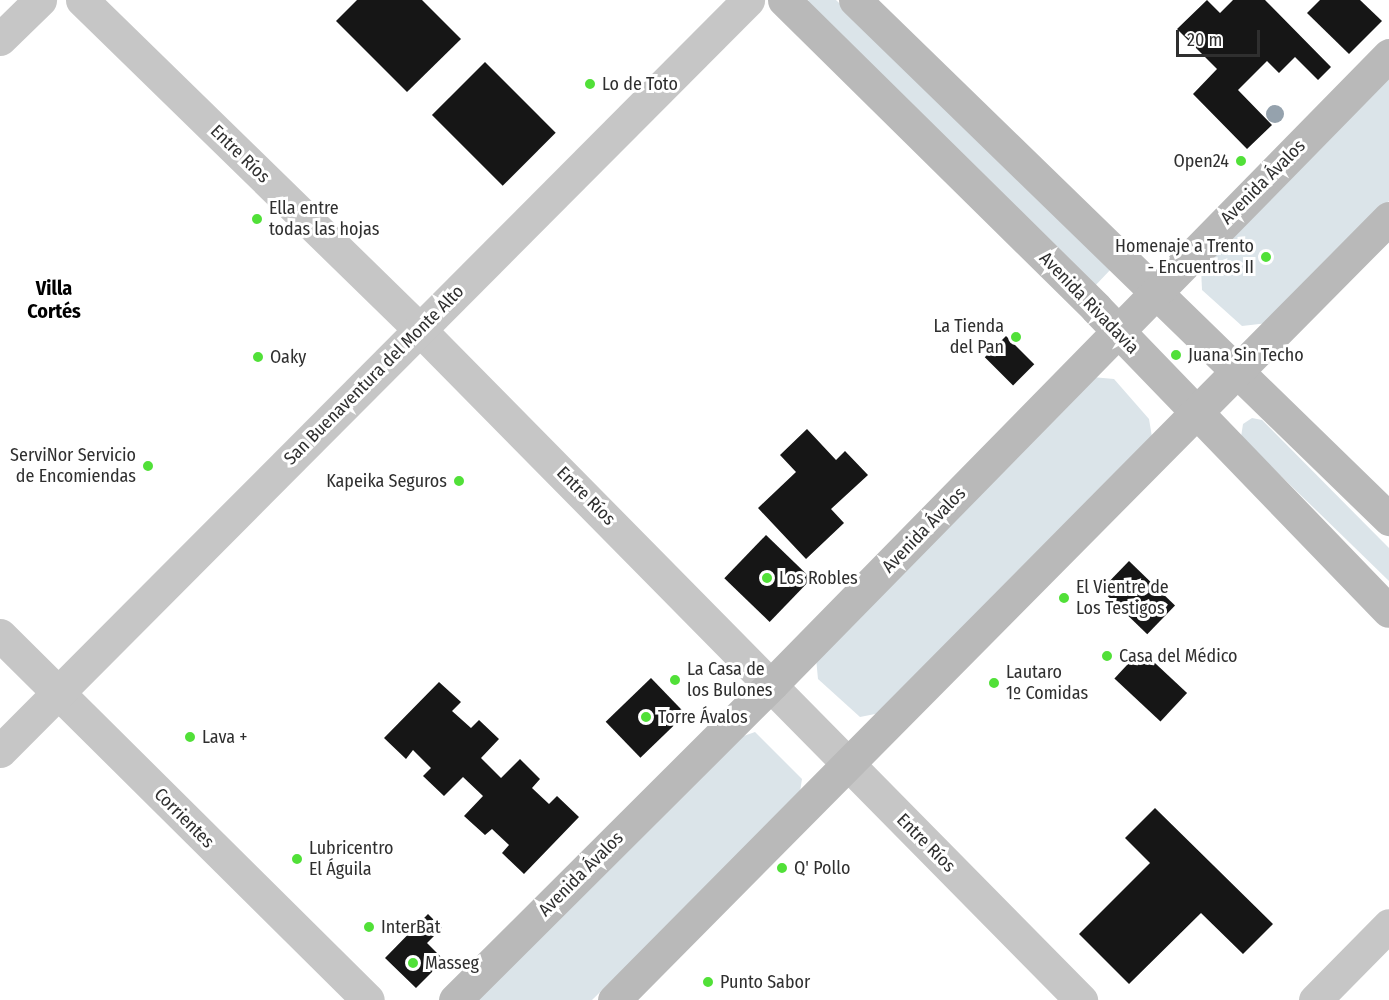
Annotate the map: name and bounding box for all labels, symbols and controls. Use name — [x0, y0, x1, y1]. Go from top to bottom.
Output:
scale bar — [1179, 18, 1263, 56]
text: 20 m — [1187, 29, 1222, 51]
place label: Lo de Toto — [602, 73, 678, 95]
marker: Lo de Toto — [583, 77, 597, 91]
street label: Entre Ríos — [206, 121, 274, 187]
street label: Avenida Ávalos — [1216, 135, 1310, 229]
place label: Open24 — [1173, 150, 1229, 172]
marker: Open24 — [1234, 154, 1248, 168]
place label: Ella entre todas las hojas — [269, 198, 379, 240]
marker: Ella entre todas las hojas — [250, 212, 264, 226]
place label: Homenaje a Trento - Encuentros II — [1115, 236, 1254, 278]
street label: Avenida Rivadavia — [1035, 247, 1143, 359]
marker: Homenaje a Trento - Encuentros II — [1259, 250, 1273, 264]
district label: Villa Cortés — [27, 276, 81, 323]
street label: San Buenaventura del Monte Alto — [280, 281, 468, 469]
place label: La Tienda del Pan — [933, 316, 1004, 358]
marker: La Tienda del Pan — [1009, 330, 1023, 344]
place label: Juana Sin Techo — [1188, 344, 1304, 366]
place label: Oaky — [270, 346, 306, 368]
marker: Juana Sin Techo — [1169, 348, 1183, 362]
marker: Oaky — [251, 350, 265, 364]
place label: ServiNor Servicio de Encomiendas — [10, 445, 136, 488]
marker: ServiNor Servicio de Encomiendas — [141, 459, 155, 473]
street label: Entre Ríos — [552, 462, 620, 530]
place label: Kapeika Seguros — [326, 470, 447, 492]
marker: Kapeika Seguros — [452, 474, 466, 488]
street label: Avenida Ávalos — [878, 483, 970, 577]
place label: Los Robles — [779, 567, 858, 589]
marker: Los Robles — [760, 571, 774, 585]
place label: El Vientre de Los Testigos — [1076, 577, 1169, 620]
marker: El Vientre de Los Testigos — [1057, 591, 1071, 605]
place label: Casa del Médico — [1119, 645, 1237, 667]
marker: Casa del Médico — [1100, 649, 1114, 663]
place label: La Casa de los Bulones — [687, 659, 772, 702]
place label: Lautaro 1º Comidas — [1006, 662, 1088, 704]
marker: La Casa de los Bulones — [668, 673, 682, 687]
marker: Lautaro 1º Comidas — [987, 676, 1001, 690]
place label: Torre Ávalos — [658, 706, 748, 728]
marker: Torre Ávalos — [639, 710, 653, 724]
place label: Lava + — [202, 726, 247, 748]
marker: Lava + — [183, 730, 197, 744]
street label: Corrientes — [150, 784, 218, 852]
street label: Entre Ríos — [892, 809, 960, 877]
street label: Avenida Ávalos — [534, 827, 628, 921]
place label: Lubricentro El Águila — [309, 838, 393, 880]
marker: Lubricentro El Águila — [290, 852, 304, 866]
place label: Q' Pollo — [794, 857, 850, 879]
marker: Q' Pollo — [775, 861, 789, 875]
place label: InterBat — [381, 916, 441, 938]
marker: InterBat — [362, 920, 376, 934]
place label: Masseg — [425, 952, 479, 974]
marker: Masseg — [406, 956, 420, 970]
place label: Punto Sabor — [720, 971, 810, 993]
marker: Punto Sabor — [701, 975, 715, 989]

